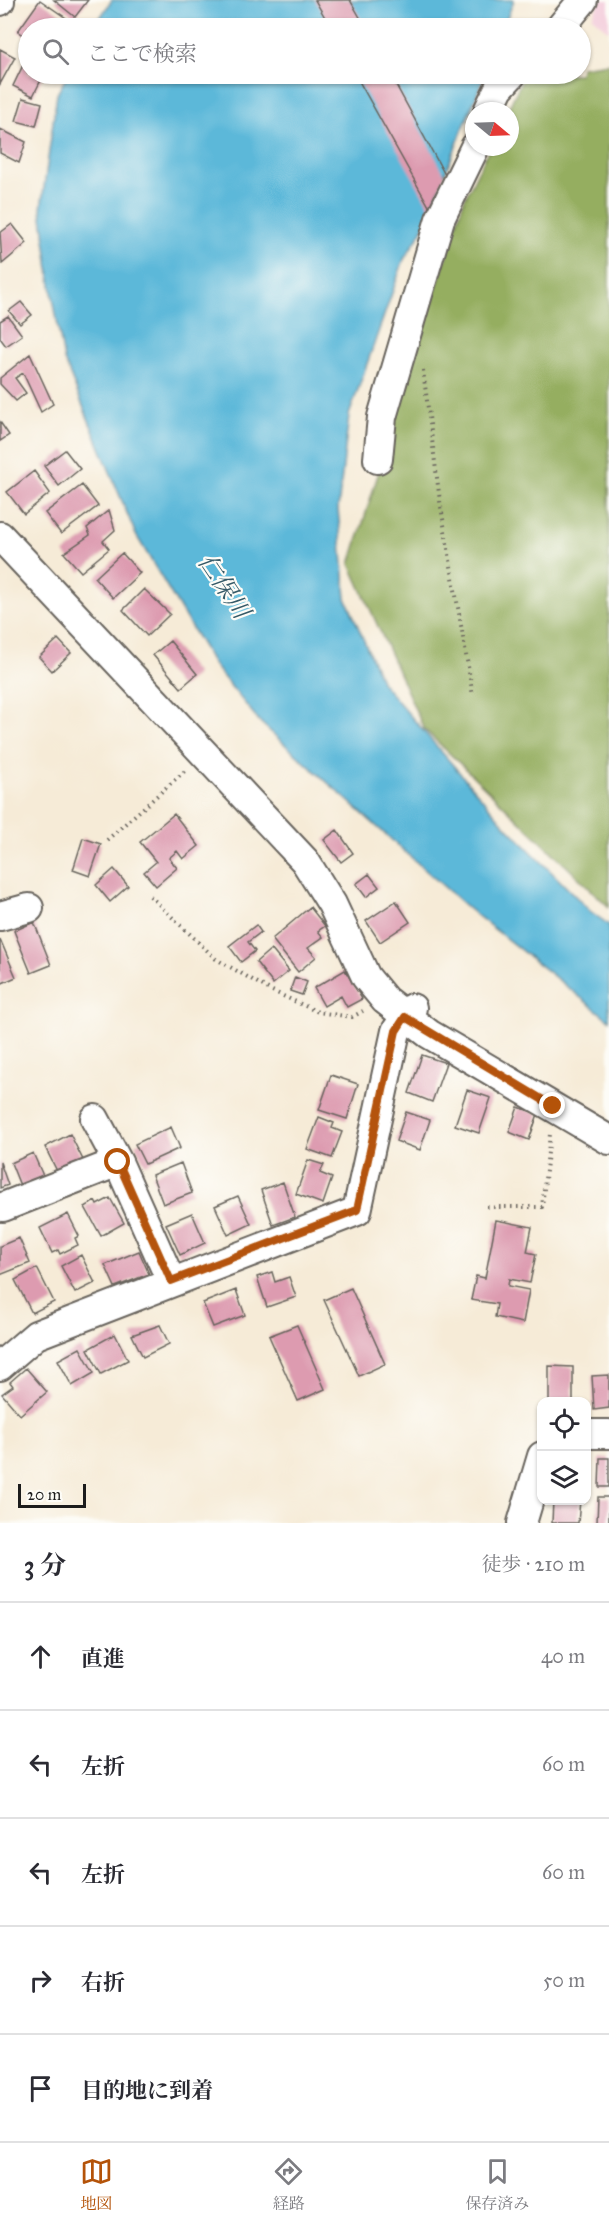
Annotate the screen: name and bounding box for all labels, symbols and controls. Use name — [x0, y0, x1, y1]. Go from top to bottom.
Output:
search box — [18, 18, 591, 84]
icon: search — [39, 35, 72, 68]
text: ここで検索 — [87, 40, 197, 67]
north arrow — [465, 102, 519, 156]
water label: 仁保川 — [191, 548, 258, 627]
route end — [539, 1092, 565, 1118]
route start — [104, 1148, 130, 1174]
map controls — [537, 1397, 591, 1505]
button: locate — [537, 1397, 591, 1451]
button: layers — [537, 1451, 591, 1505]
scale bar — [18, 1481, 86, 1508]
text: 20 m — [27, 1485, 61, 1504]
text: 3 分 — [24, 1549, 66, 1581]
text: 徒歩 · 210 m — [482, 1552, 585, 1576]
icon: ahead — [24, 1640, 57, 1673]
text: 40 m — [541, 1644, 585, 1668]
text: 直進 — [81, 1645, 125, 1672]
icon: left — [24, 1748, 57, 1781]
text: 60 m — [542, 1752, 585, 1776]
text: 左折 — [81, 1753, 125, 1780]
icon: left — [24, 1856, 57, 1889]
text: 60 m — [542, 1860, 585, 1884]
text: 左折 — [81, 1861, 125, 1888]
icon: right — [24, 1964, 57, 1997]
text: 50 m — [543, 1968, 585, 1992]
text: 右折 — [81, 1969, 125, 1996]
icon: arrive — [24, 2072, 57, 2105]
text: 目的地に到着 — [81, 2077, 213, 2104]
tab: 地図 — [80, 2155, 113, 2214]
tab: 経路 — [272, 2155, 305, 2214]
tab: 保存済み — [465, 2155, 529, 2214]

